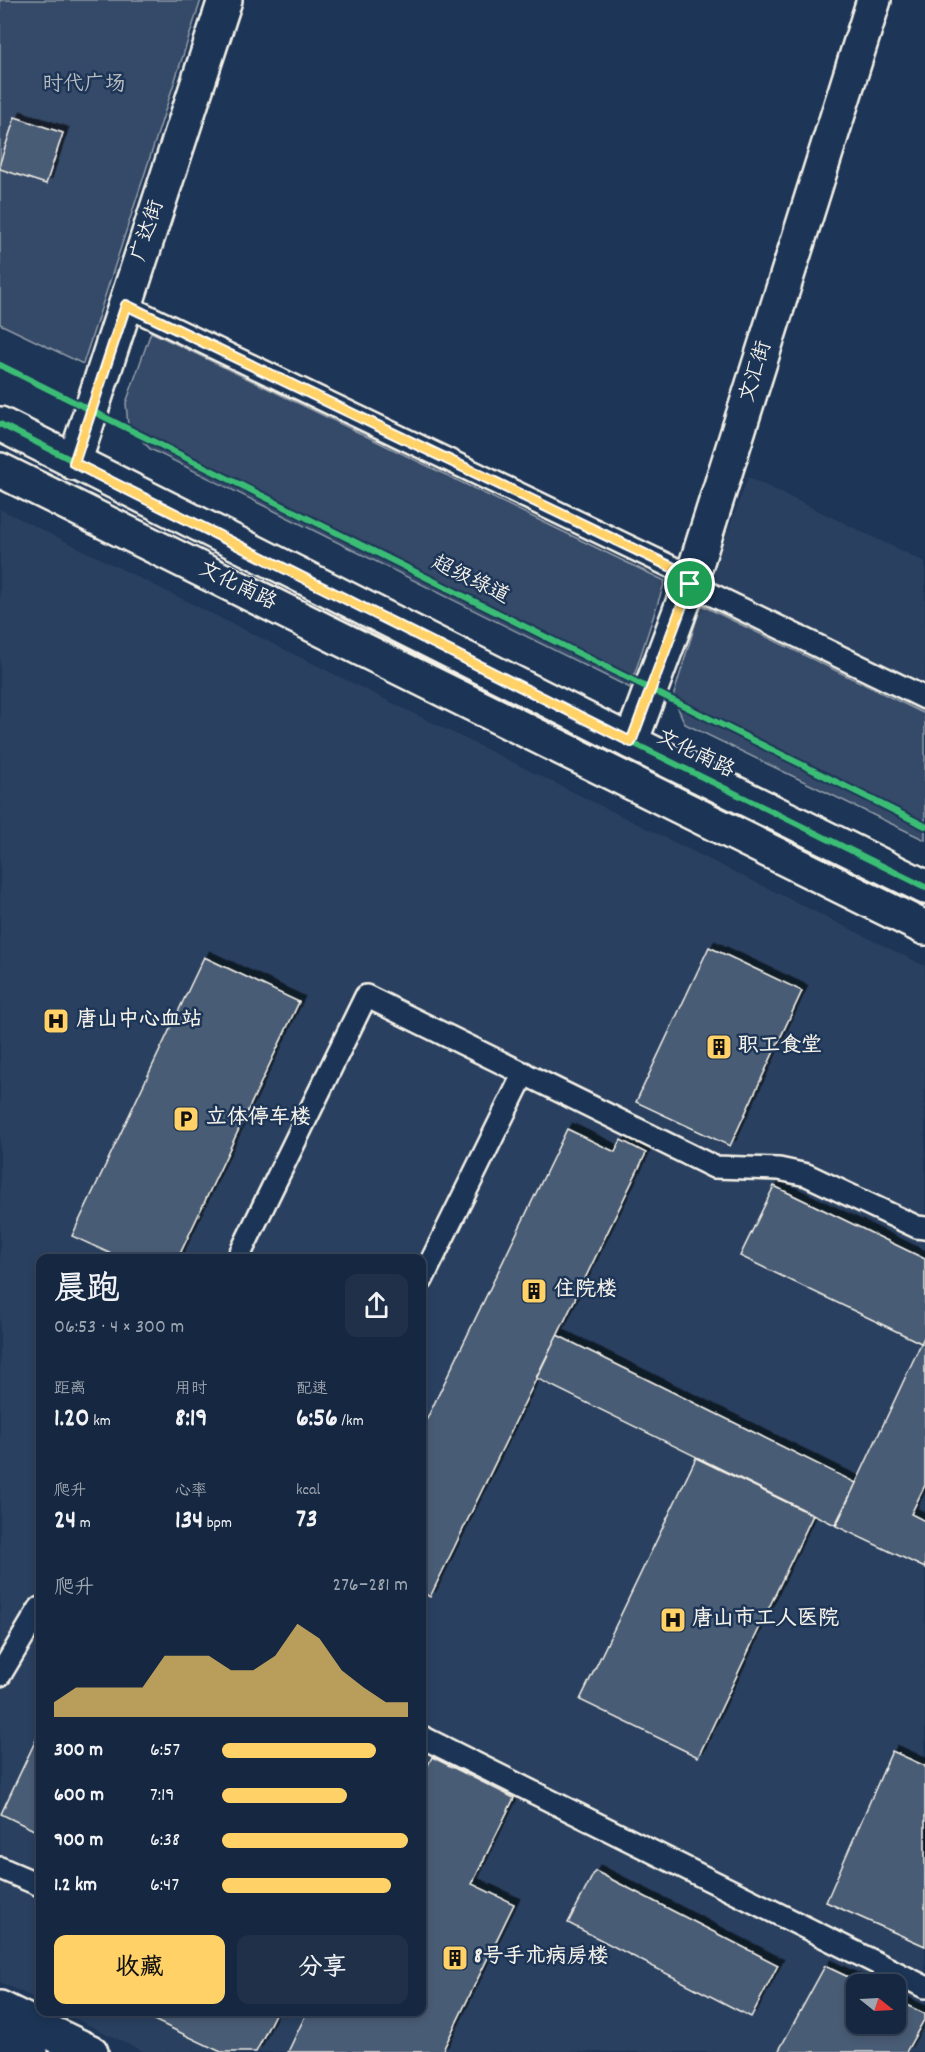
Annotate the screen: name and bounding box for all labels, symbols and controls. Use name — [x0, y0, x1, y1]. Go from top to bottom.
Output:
park label: 时代广场 — [42, 71, 126, 101]
street label: 广达街 — [125, 196, 173, 266]
street label: 文汇街 — [733, 337, 781, 407]
street label: 超级绿道 — [426, 549, 514, 613]
street label: 文化南路 — [193, 555, 281, 619]
pin — [664, 558, 715, 609]
icon: arrive — [673, 567, 706, 600]
street label: 文化南路 — [651, 723, 739, 787]
hospital icon: 唐山中心血站 — [41, 1006, 71, 1036]
place label: 唐山中心血站 — [76, 1006, 202, 1036]
building icon: 职工食堂 — [704, 1032, 734, 1062]
place label: 职工食堂 — [738, 1032, 822, 1062]
parking icon: 立体停车楼 — [171, 1104, 201, 1134]
place label: 立体停车楼 — [206, 1104, 311, 1134]
text: 晨跑 — [54, 1268, 120, 1315]
button: share — [345, 1274, 408, 1337]
building icon: 住院楼 — [519, 1276, 549, 1306]
place label: 住院楼 — [554, 1276, 617, 1306]
text: 06:53 · 4 × 300 m — [54, 1314, 184, 1342]
text: 距离 — [54, 1378, 86, 1401]
text: 用时 — [175, 1378, 207, 1401]
text: 配速 — [296, 1378, 328, 1401]
text: 1.20 — [54, 1401, 90, 1438]
text: 8:19 — [175, 1401, 207, 1438]
text: 6:56 — [296, 1401, 338, 1438]
text: km — [90, 1410, 111, 1433]
text: /km — [338, 1410, 364, 1433]
text: kcal — [296, 1479, 320, 1502]
text: 爬升 — [54, 1480, 86, 1503]
text: 心率 — [175, 1480, 207, 1503]
text: 73 — [296, 1502, 318, 1539]
text: 24 — [54, 1503, 76, 1540]
text: 134 — [175, 1503, 203, 1540]
text: m — [76, 1512, 91, 1535]
text: bpm — [203, 1512, 232, 1535]
text: 276–281 m — [332, 1572, 408, 1600]
text: 爬升 — [54, 1575, 94, 1603]
hospital icon: 唐山市工人医院 — [658, 1605, 688, 1635]
place label: 唐山市工人医院 — [692, 1605, 839, 1635]
text: 300 m — [54, 1737, 103, 1765]
text: 6:57 — [150, 1737, 180, 1765]
text: 600 m — [54, 1782, 104, 1810]
text: 7:19 — [150, 1782, 175, 1810]
text: 900 m — [54, 1827, 103, 1855]
text: 6:38 — [150, 1827, 180, 1855]
text: 1.2 km — [54, 1872, 97, 1900]
text: 6:47 — [150, 1872, 179, 1900]
button: 收藏 — [54, 1935, 225, 2004]
button: 分享 — [237, 1935, 408, 2004]
building icon: 8号手术病房楼 — [440, 1943, 470, 1973]
place label: 8号手术病房楼 — [474, 1943, 608, 1973]
north arrow — [846, 1974, 906, 2034]
map controls — [846, 1974, 906, 2034]

